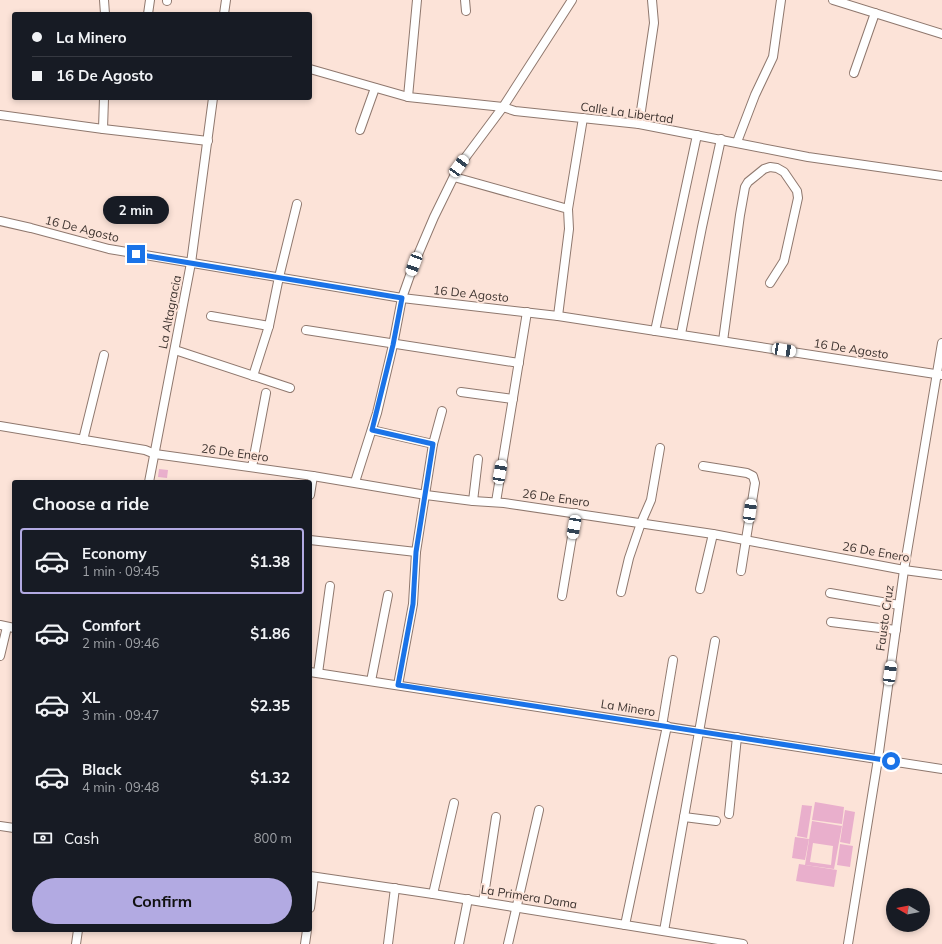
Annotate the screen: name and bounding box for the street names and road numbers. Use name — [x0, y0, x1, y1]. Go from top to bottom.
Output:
street label: Calle La Libertad — [580, 99, 675, 126]
street label: 16 De Agosto — [43, 212, 121, 245]
street label: La Altagracia — [155, 274, 184, 350]
street label: 16 De Agosto — [433, 282, 510, 305]
street label: 16 De Agosto — [812, 335, 890, 362]
street label: 26 De Enero — [200, 440, 270, 465]
street label: 26 De Enero — [521, 485, 591, 510]
street label: 26 De Enero — [841, 538, 911, 565]
street label: Fausto Cruz — [872, 584, 897, 652]
street label: La Minero — [600, 696, 656, 719]
street label: La Primera Dama — [480, 881, 578, 912]

